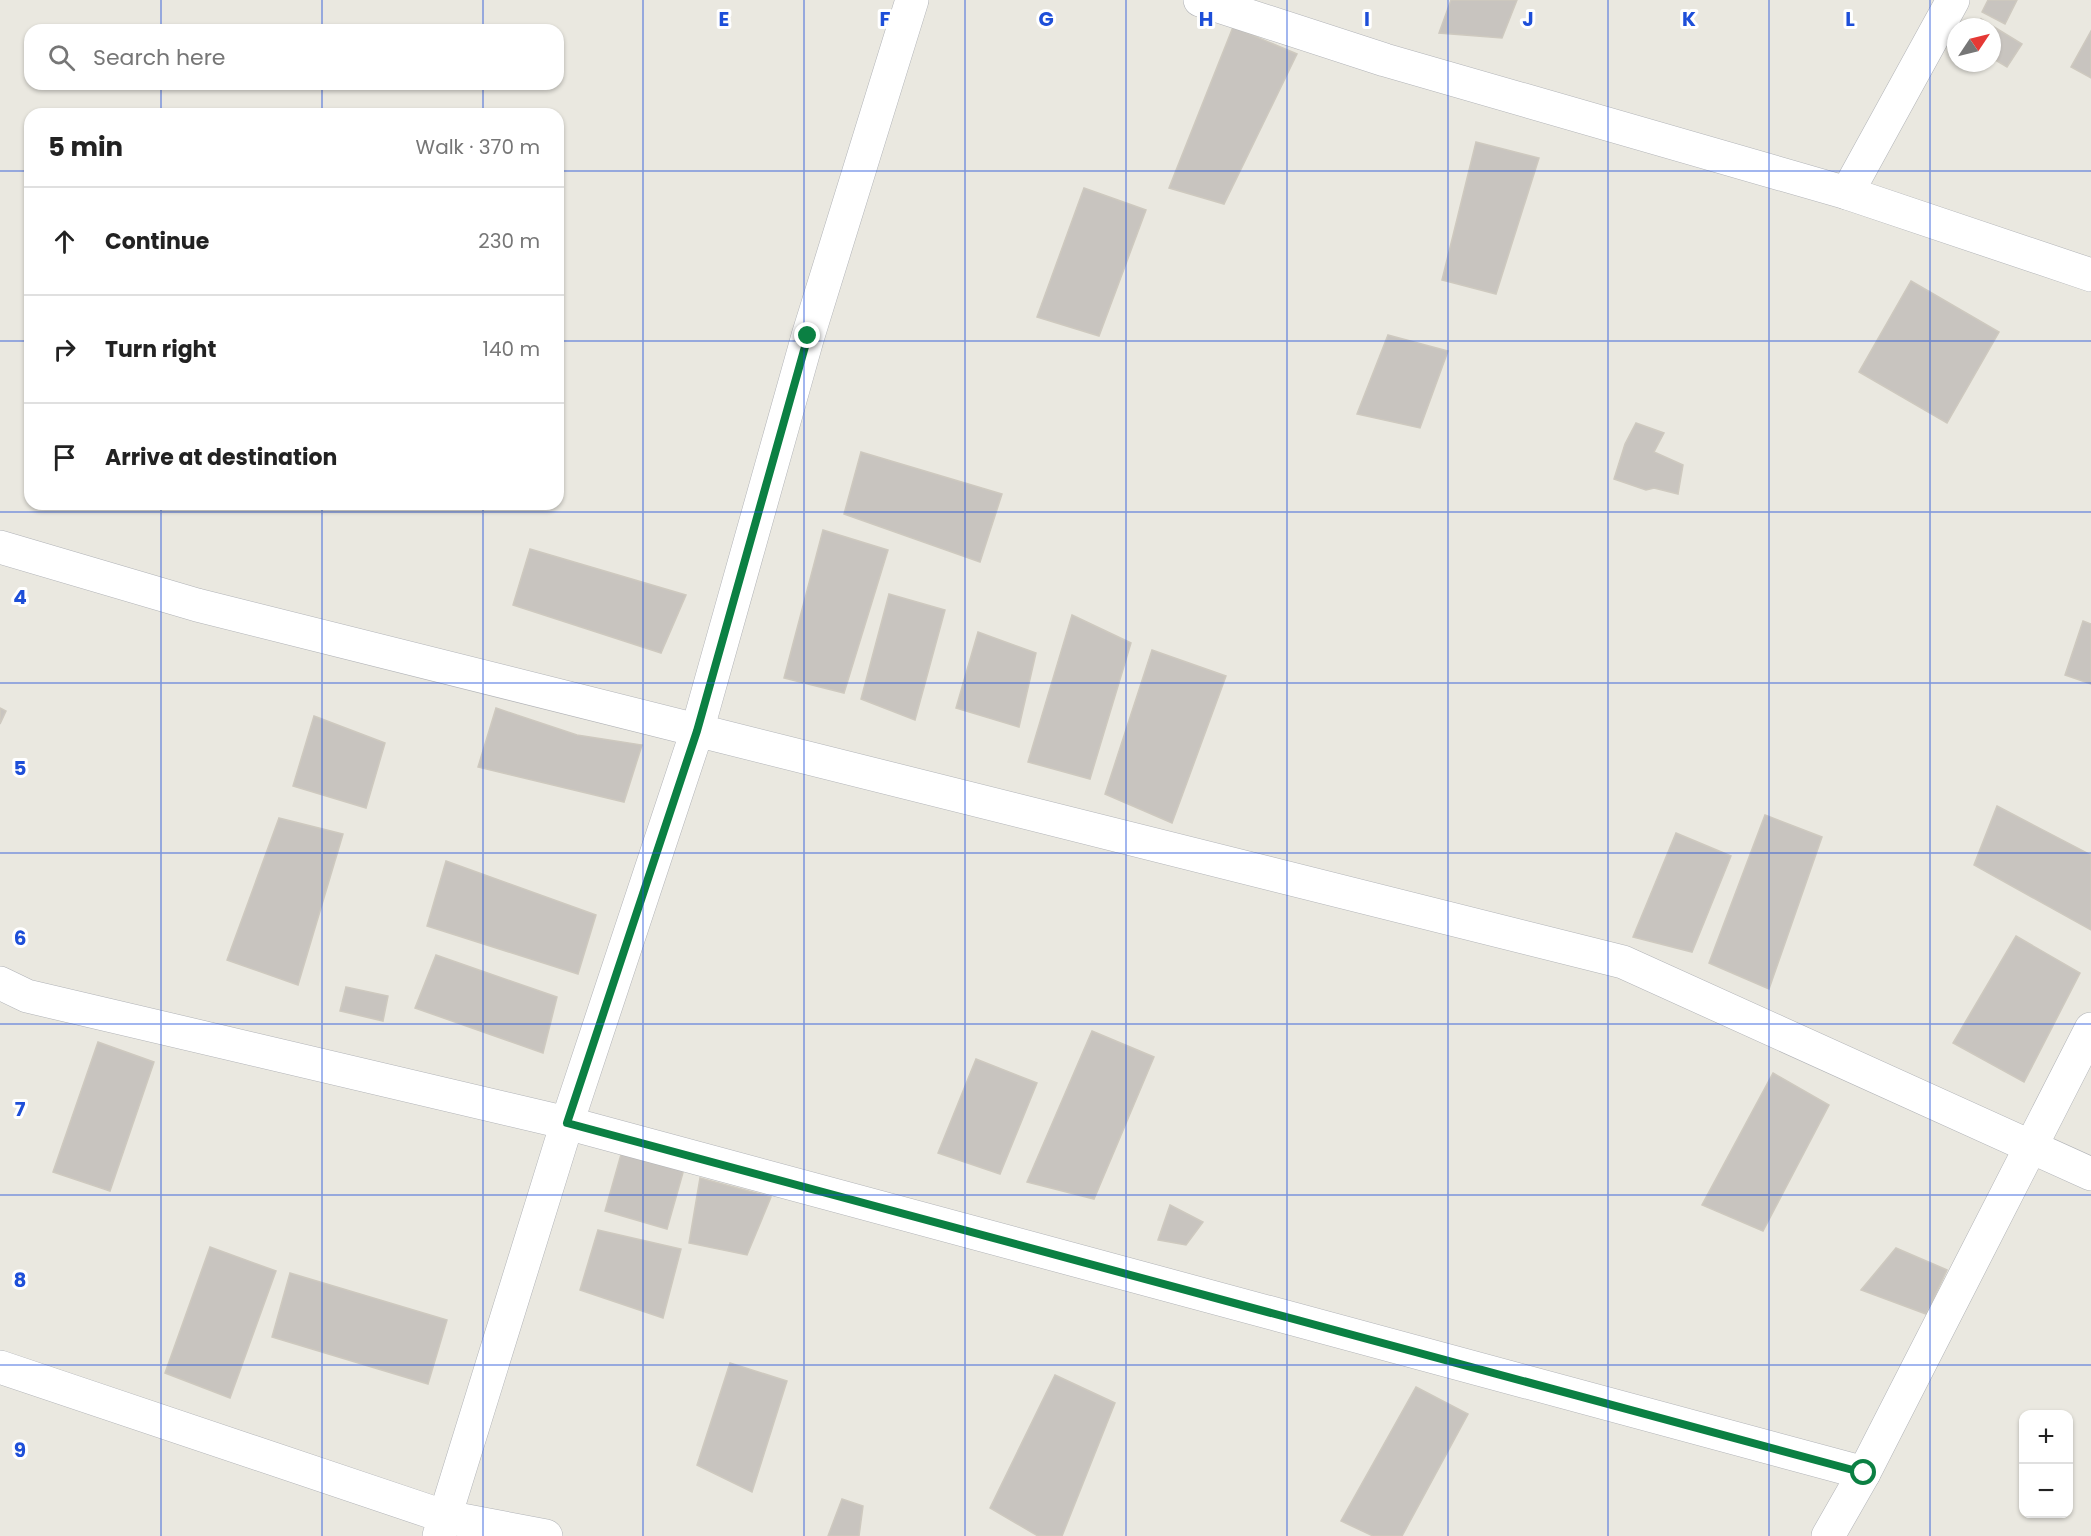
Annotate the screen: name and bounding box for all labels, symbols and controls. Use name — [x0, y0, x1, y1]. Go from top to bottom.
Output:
text: E — [719, 5, 729, 33]
text: F — [880, 5, 891, 33]
text: G — [1038, 5, 1054, 33]
text: H — [1199, 5, 1213, 33]
text: I — [1364, 5, 1370, 33]
text: J — [1522, 5, 1534, 33]
text: K — [1682, 5, 1696, 33]
text: L — [1845, 5, 1855, 33]
north arrow — [1947, 18, 2001, 72]
search box — [24, 24, 564, 90]
icon: search — [45, 41, 78, 74]
text: Search here — [93, 42, 226, 73]
text: 5 min — [48, 129, 123, 165]
text: Walk · 370 m — [416, 133, 540, 161]
icon: ahead — [48, 225, 81, 258]
text: Continue — [105, 226, 209, 257]
text: 230 m — [478, 227, 540, 255]
route end — [794, 322, 820, 348]
icon: right — [48, 333, 81, 366]
text: Turn right — [105, 334, 216, 365]
text: 140 m — [483, 335, 540, 363]
icon: arrive — [48, 441, 81, 474]
text: Arrive at destination — [105, 442, 337, 473]
text: 4 — [13, 583, 27, 611]
text: 5 — [14, 754, 27, 782]
text: 6 — [14, 924, 26, 952]
text: 7 — [15, 1095, 26, 1123]
text: 8 — [14, 1266, 26, 1294]
map controls — [2019, 1410, 2073, 1518]
button: + — [2019, 1410, 2073, 1464]
text: 9 — [14, 1436, 26, 1464]
route start — [1850, 1459, 1876, 1485]
button: − — [2019, 1464, 2073, 1518]

